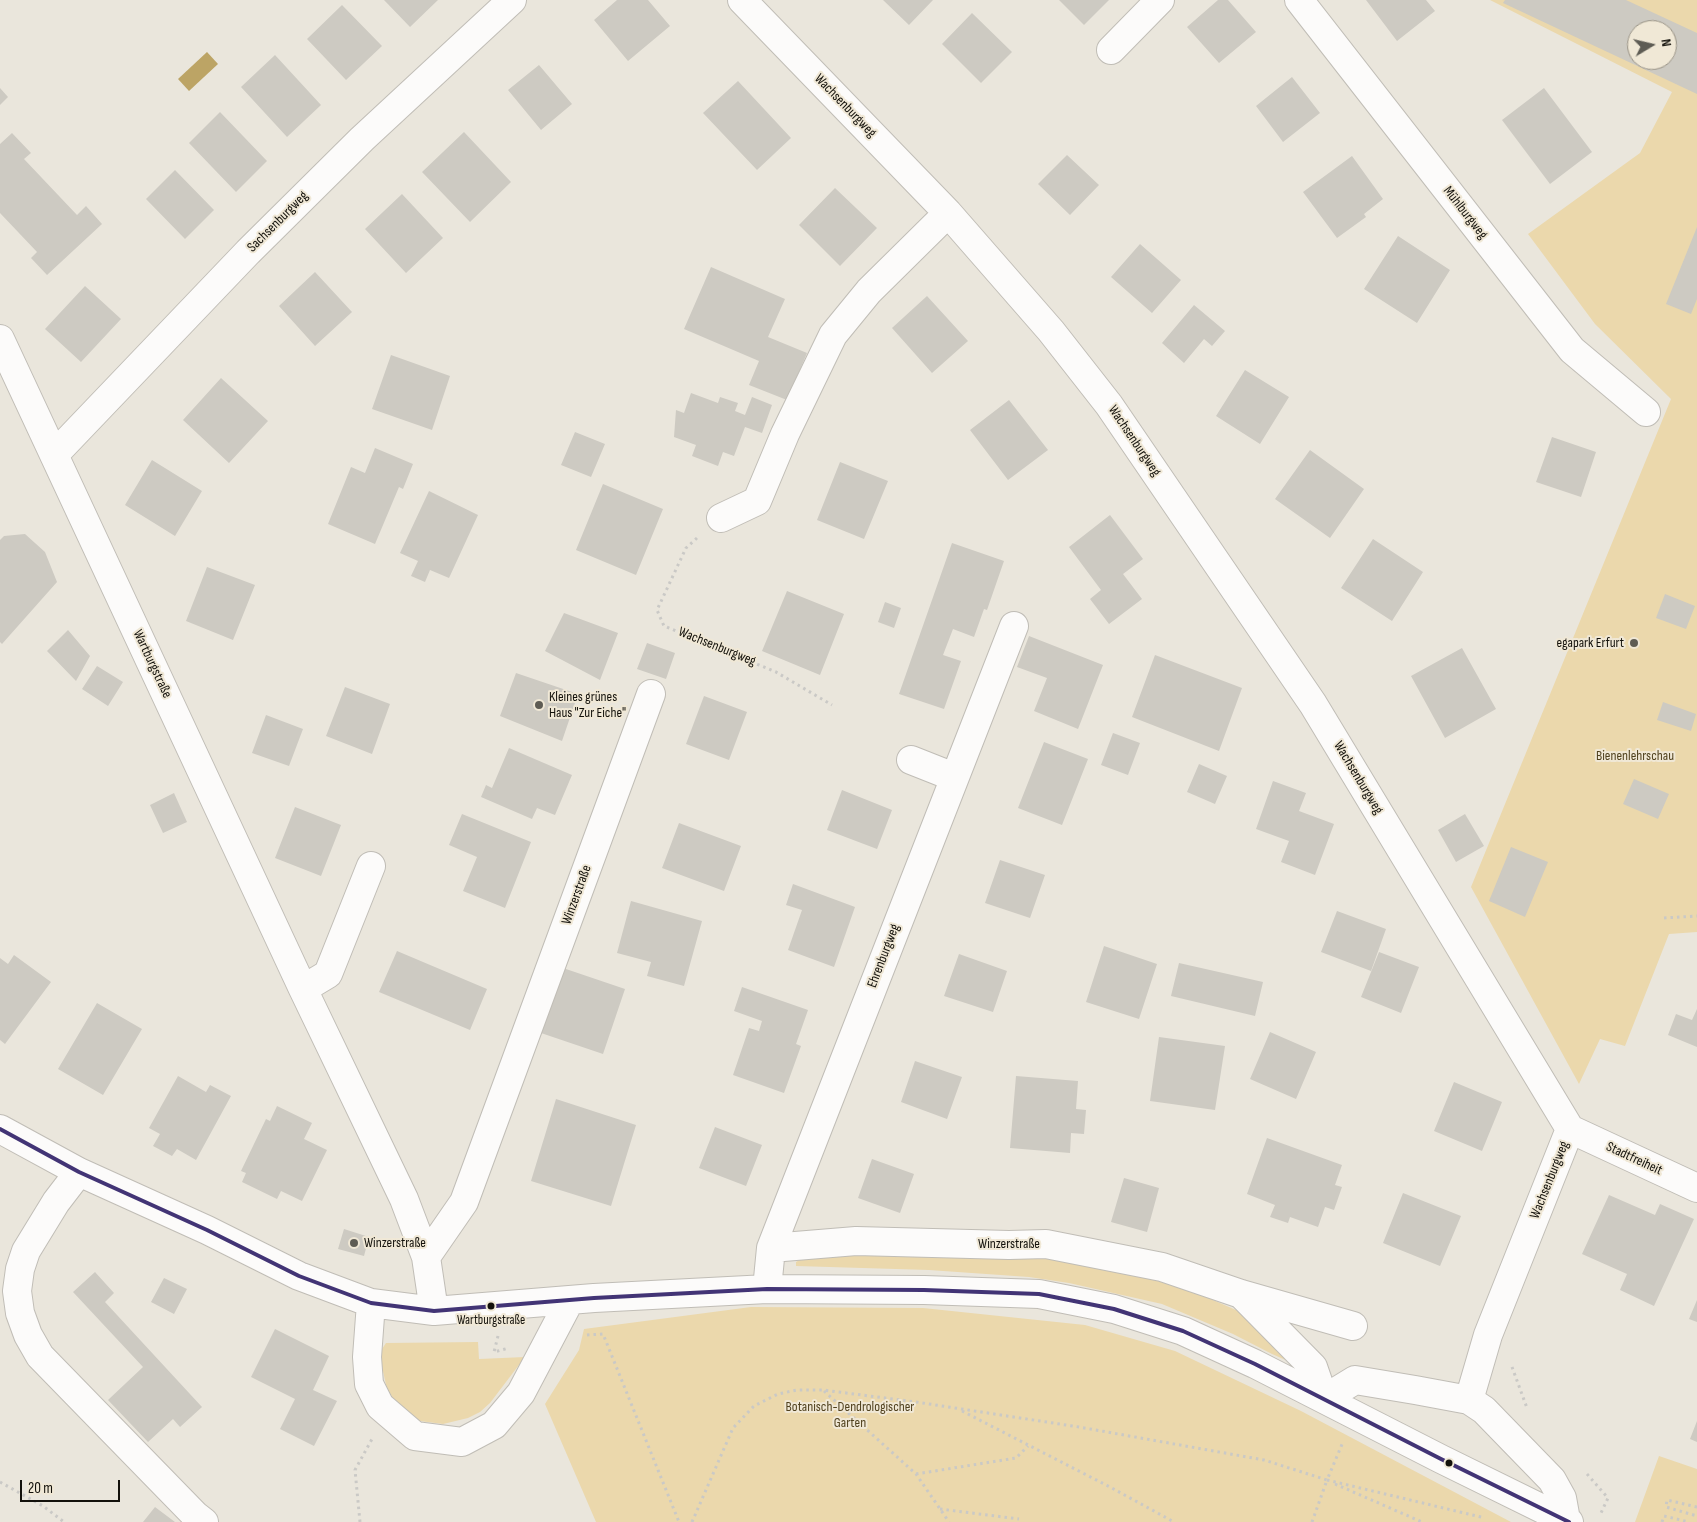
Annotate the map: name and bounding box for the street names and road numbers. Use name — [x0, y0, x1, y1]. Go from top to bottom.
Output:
street label: Wachsenburgweg — [810, 71, 880, 141]
street label: Mühlburgweg — [1439, 183, 1491, 243]
street label: Sachsenburgweg — [244, 188, 312, 256]
street label: Wachsenburgweg — [1104, 402, 1164, 480]
street label: Wachsenburgweg — [676, 624, 758, 670]
street label: Wartburgstraße — [129, 627, 175, 701]
street label: Wachsenburgweg — [1330, 738, 1386, 818]
street label: Winzerstraße — [559, 863, 595, 927]
street label: Ehrenburgweg — [864, 922, 904, 990]
street label: Wachsenburgweg — [1527, 1139, 1573, 1221]
street label: Stadtfreiheit — [1603, 1139, 1665, 1179]
street label: Winzerstraße — [978, 1236, 1040, 1252]

